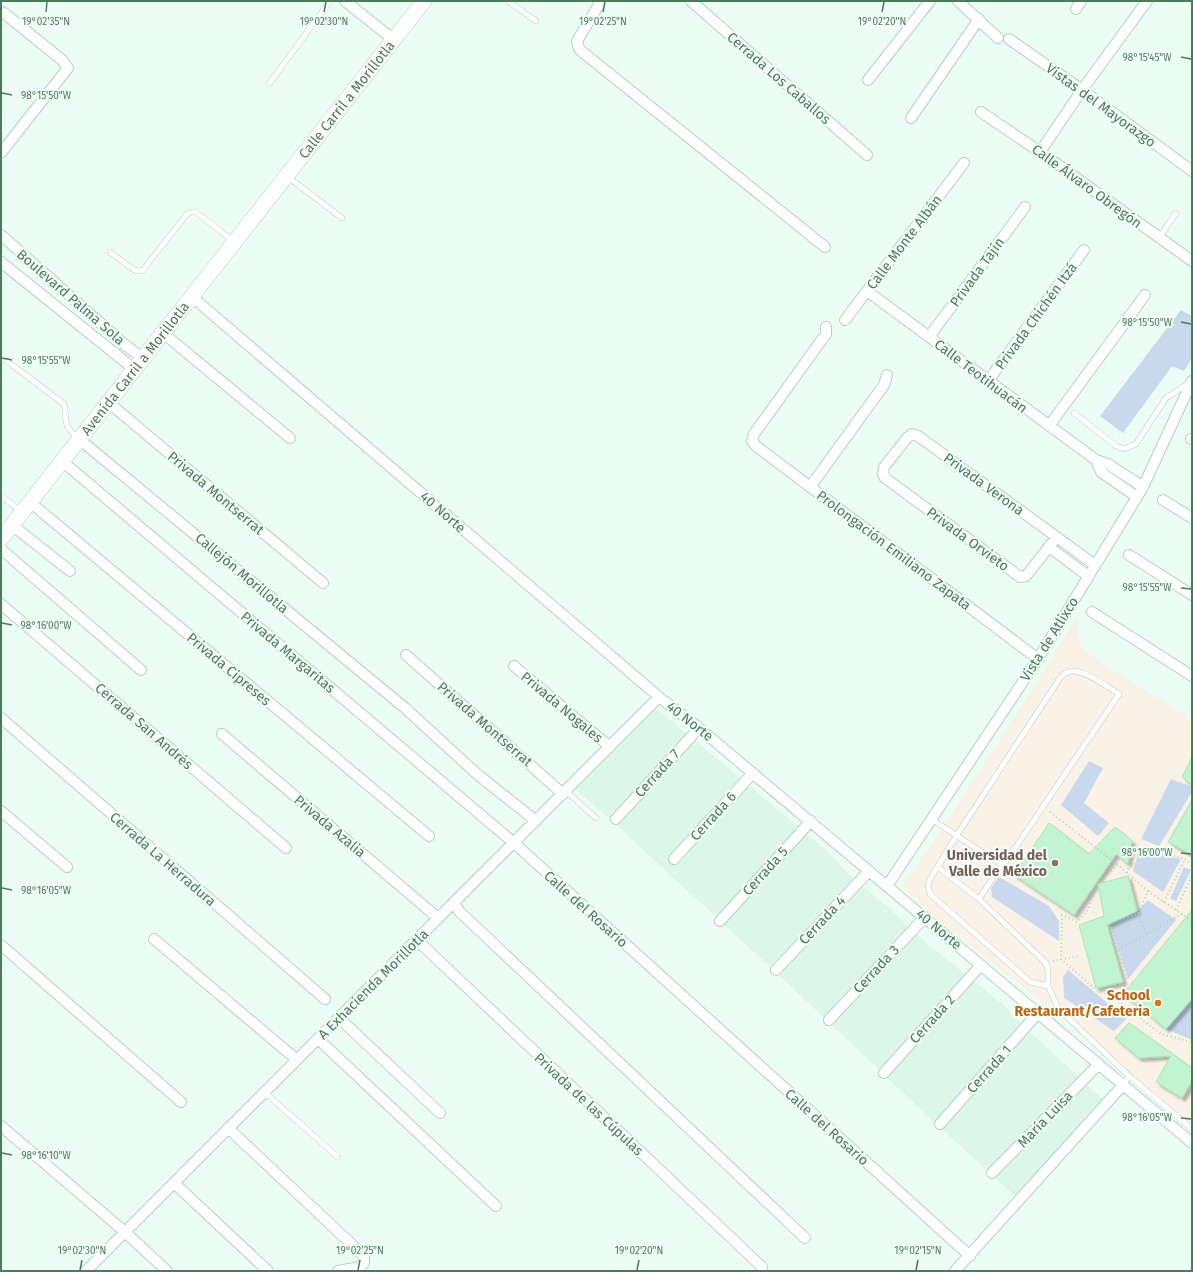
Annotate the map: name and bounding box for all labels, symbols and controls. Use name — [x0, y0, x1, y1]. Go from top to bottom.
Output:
text: 19°02'35"N — [22, 16, 70, 28]
text: 19°02'30"N — [300, 16, 348, 28]
text: 19°02'25"N — [579, 16, 627, 28]
text: 19°02'20"N — [858, 16, 906, 28]
street label: Cerrada Los Caballos — [723, 29, 834, 128]
street label: Calle Carril a Morillotla — [295, 37, 399, 162]
text: 98°15'45"W — [1123, 52, 1172, 64]
street label: Vistas del Mayorazgo — [1042, 60, 1159, 151]
text: 98°15'50"W — [21, 90, 72, 102]
street label: Calle Álvaro Obregón — [1028, 140, 1146, 232]
street label: Calle Monte Albán — [863, 192, 946, 293]
street label: Privada Tajín — [947, 234, 1008, 310]
street label: Boulevard Palma Sola — [13, 246, 128, 349]
street label: Privada Chichén Itzá — [992, 259, 1081, 373]
street label: Avenida Carril a Morillotla — [78, 299, 193, 439]
text: 98°15'50"W — [1122, 317, 1173, 329]
street label: Calle Teotihuacán — [931, 336, 1031, 417]
text: 98°15'55"W — [21, 355, 71, 367]
street label: Privada Montserrat — [164, 448, 268, 539]
street label: Privada Verona — [940, 450, 1027, 519]
street label: Prolongación Emiliano Zapata — [813, 487, 974, 614]
street label: 40 Norte — [416, 488, 469, 537]
street label: Privada Orvieto — [923, 504, 1012, 575]
street label: Callejón Morillotla — [192, 530, 292, 617]
text: 98°15'55"W — [1122, 582, 1172, 594]
street label: Vista de Atlixco — [1017, 594, 1082, 685]
street label: Privada Margaritas — [237, 608, 339, 697]
text: 98°16'00"W — [21, 620, 72, 632]
street label: Privada Cipreses — [183, 629, 275, 710]
street label: Privada Nogales — [517, 668, 606, 747]
street label: Privada Montserrat — [434, 678, 536, 771]
street label: Cerrada San Andrés — [91, 679, 196, 774]
street label: 40 Norte — [663, 698, 716, 745]
street label: Cerrada 7 — [631, 746, 683, 801]
street label: Cerrada 6 — [687, 788, 740, 844]
street label: Privada Azalia — [290, 792, 369, 861]
street label: Cerrada La Herradura — [106, 809, 219, 910]
street label: Cerrada 5 — [739, 843, 792, 899]
place label: Universidad del Valle de México — [947, 847, 1048, 880]
text: 98°16'00"W — [1122, 847, 1173, 859]
marker: Universidad del Valle de México — [1050, 858, 1060, 868]
street label: Calle del Rosario — [540, 867, 631, 951]
text: 98°16'05"W — [21, 885, 72, 897]
street label: Cerrada 4 — [796, 892, 850, 948]
street label: 40 Norte — [912, 905, 965, 953]
street label: A Exhacienda Morillotla — [315, 926, 432, 1043]
street label: Cerrada 3 — [850, 942, 903, 997]
place label: School Restaurant/Cafeteria — [1015, 987, 1151, 1020]
street label: Cerrada 2 — [906, 991, 959, 1047]
marker: School Restaurant/Cafeteria — [1153, 998, 1163, 1008]
street label: Cerrada 1 — [963, 1042, 1015, 1097]
street label: Privada de las Cúpulas — [531, 1049, 647, 1160]
street label: Calle del Rosario — [781, 1085, 872, 1169]
street label: María Luisa — [1014, 1088, 1077, 1151]
text: 98°16'05"W — [1122, 1112, 1173, 1124]
text: 98°16'10"W — [21, 1150, 72, 1162]
text: 19°02'30"N — [58, 1245, 106, 1257]
text: 19°02'25"N — [336, 1245, 384, 1257]
text: 19°02'20"N — [615, 1245, 663, 1257]
text: 19°02'15"N — [894, 1245, 942, 1257]

